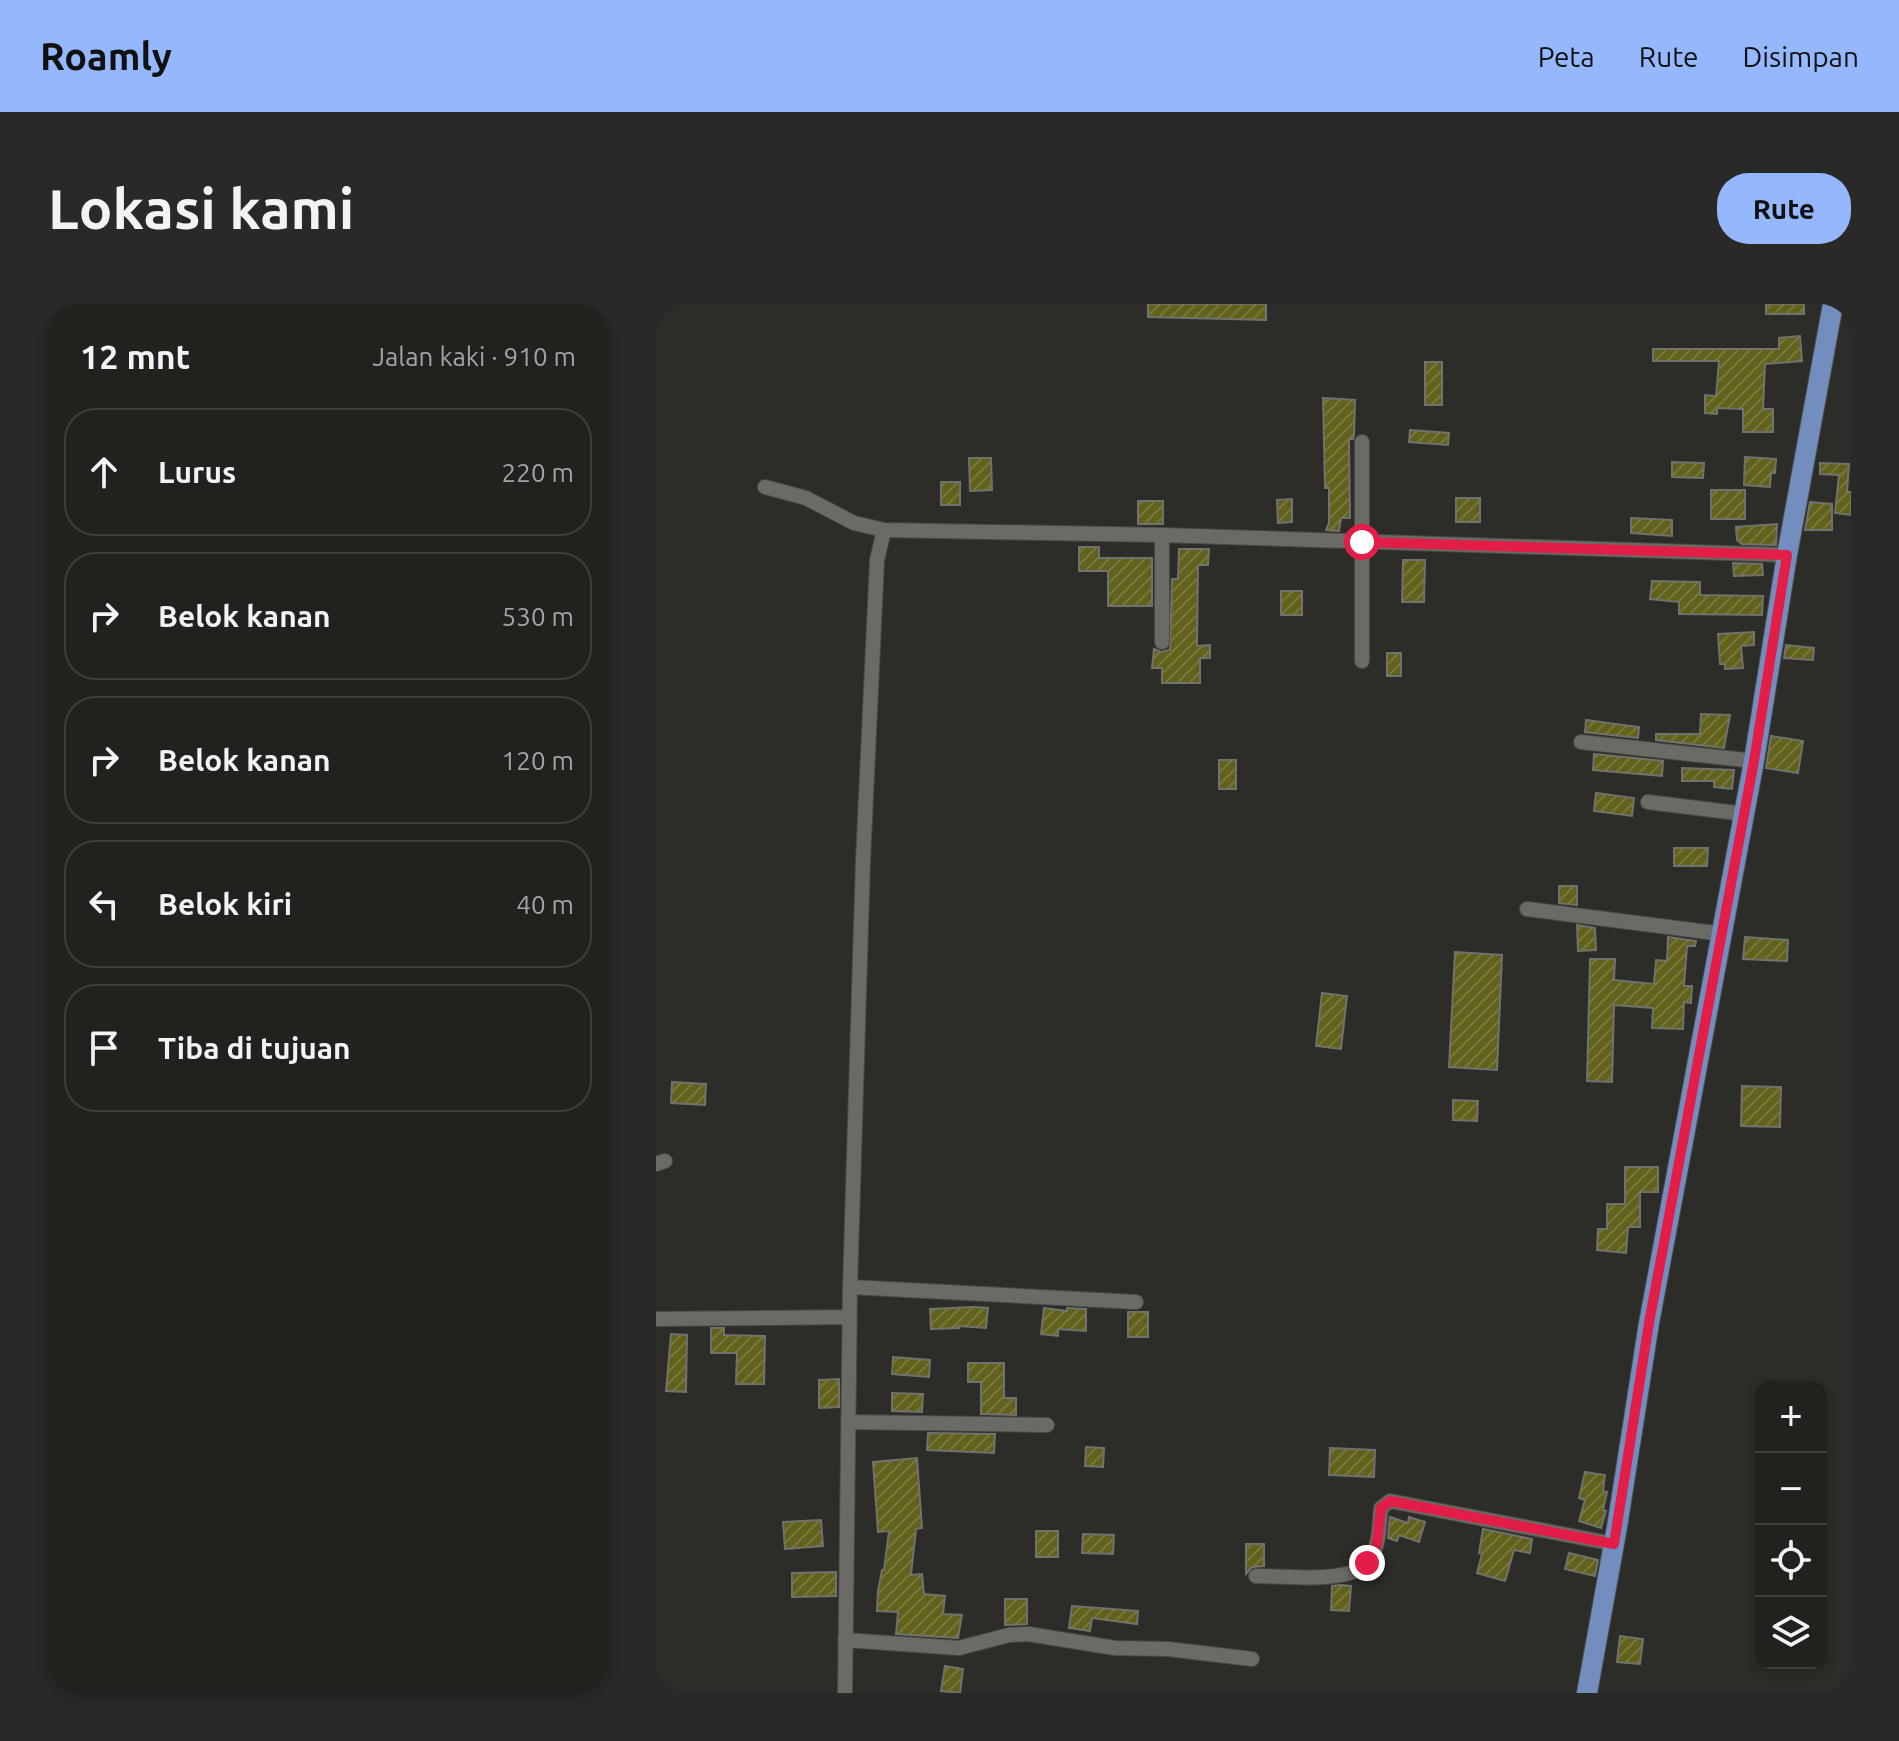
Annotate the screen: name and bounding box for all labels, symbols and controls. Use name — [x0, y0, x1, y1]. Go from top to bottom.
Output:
text: Roamly — [40, 35, 172, 77]
text: Peta — [1538, 41, 1595, 72]
text: Rute — [1639, 41, 1699, 72]
text: Disimpan — [1743, 41, 1859, 72]
button: Rute — [1717, 173, 1851, 244]
text: Lokasi kami — [48, 177, 354, 240]
text: 12 mnt — [80, 337, 190, 375]
text: Jalan kaki · 910 m — [372, 342, 576, 371]
icon: ahead — [82, 450, 126, 494]
text: Lurus — [158, 455, 236, 489]
text: 220 m — [502, 458, 574, 487]
route start — [1344, 524, 1380, 560]
icon: right — [82, 594, 126, 638]
text: Belok kanan — [158, 599, 331, 633]
text: 530 m — [502, 602, 574, 631]
icon: right — [82, 738, 126, 782]
text: Belok kanan — [158, 743, 331, 777]
text: 120 m — [502, 746, 574, 775]
icon: left — [82, 882, 126, 926]
text: Belok kiri — [158, 887, 292, 921]
text: 40 m — [516, 890, 574, 919]
icon: arrive — [82, 1026, 126, 1070]
text: Tiba di tujuan — [158, 1031, 351, 1065]
map controls — [1755, 1381, 1827, 1669]
button: + — [1755, 1381, 1827, 1453]
button: − — [1755, 1453, 1827, 1525]
button: locate — [1755, 1525, 1827, 1597]
route end — [1349, 1545, 1385, 1581]
button: layers — [1755, 1597, 1827, 1669]

